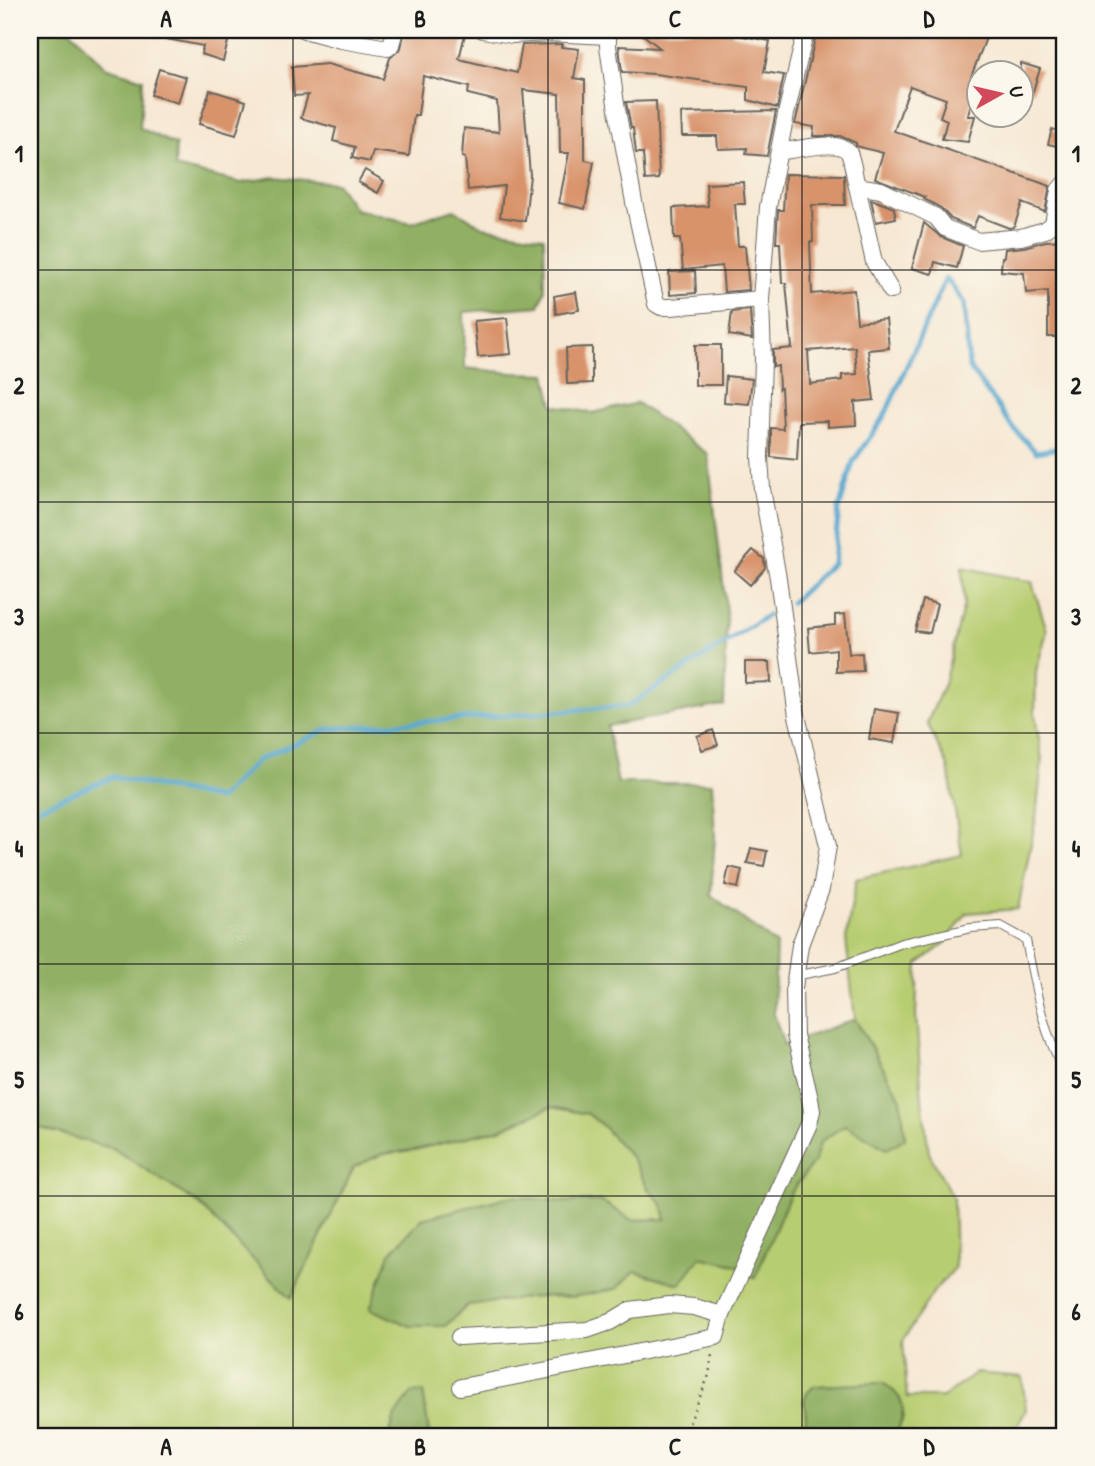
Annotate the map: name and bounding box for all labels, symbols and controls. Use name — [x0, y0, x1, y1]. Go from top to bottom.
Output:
text: A — [160, 3, 172, 34]
text: B — [414, 3, 426, 34]
text: C — [669, 3, 681, 34]
text: D — [924, 3, 936, 34]
north arrow — [965, 60, 1036, 130]
text: U — [1003, 85, 1031, 99]
text: 1 — [15, 138, 23, 169]
text: 1 — [1072, 138, 1080, 169]
text: 2 — [14, 370, 25, 401]
text: 2 — [1071, 370, 1082, 401]
text: 3 — [14, 601, 24, 632]
text: 3 — [1071, 601, 1081, 632]
text: 4 — [15, 833, 24, 864]
text: 4 — [1072, 833, 1081, 864]
text: 5 — [14, 1064, 24, 1095]
text: 5 — [1071, 1064, 1081, 1095]
text: 6 — [14, 1296, 24, 1327]
text: 6 — [1071, 1296, 1081, 1327]
text: A — [160, 1431, 172, 1462]
text: B — [414, 1431, 426, 1462]
text: C — [669, 1431, 681, 1462]
text: D — [924, 1431, 936, 1462]

